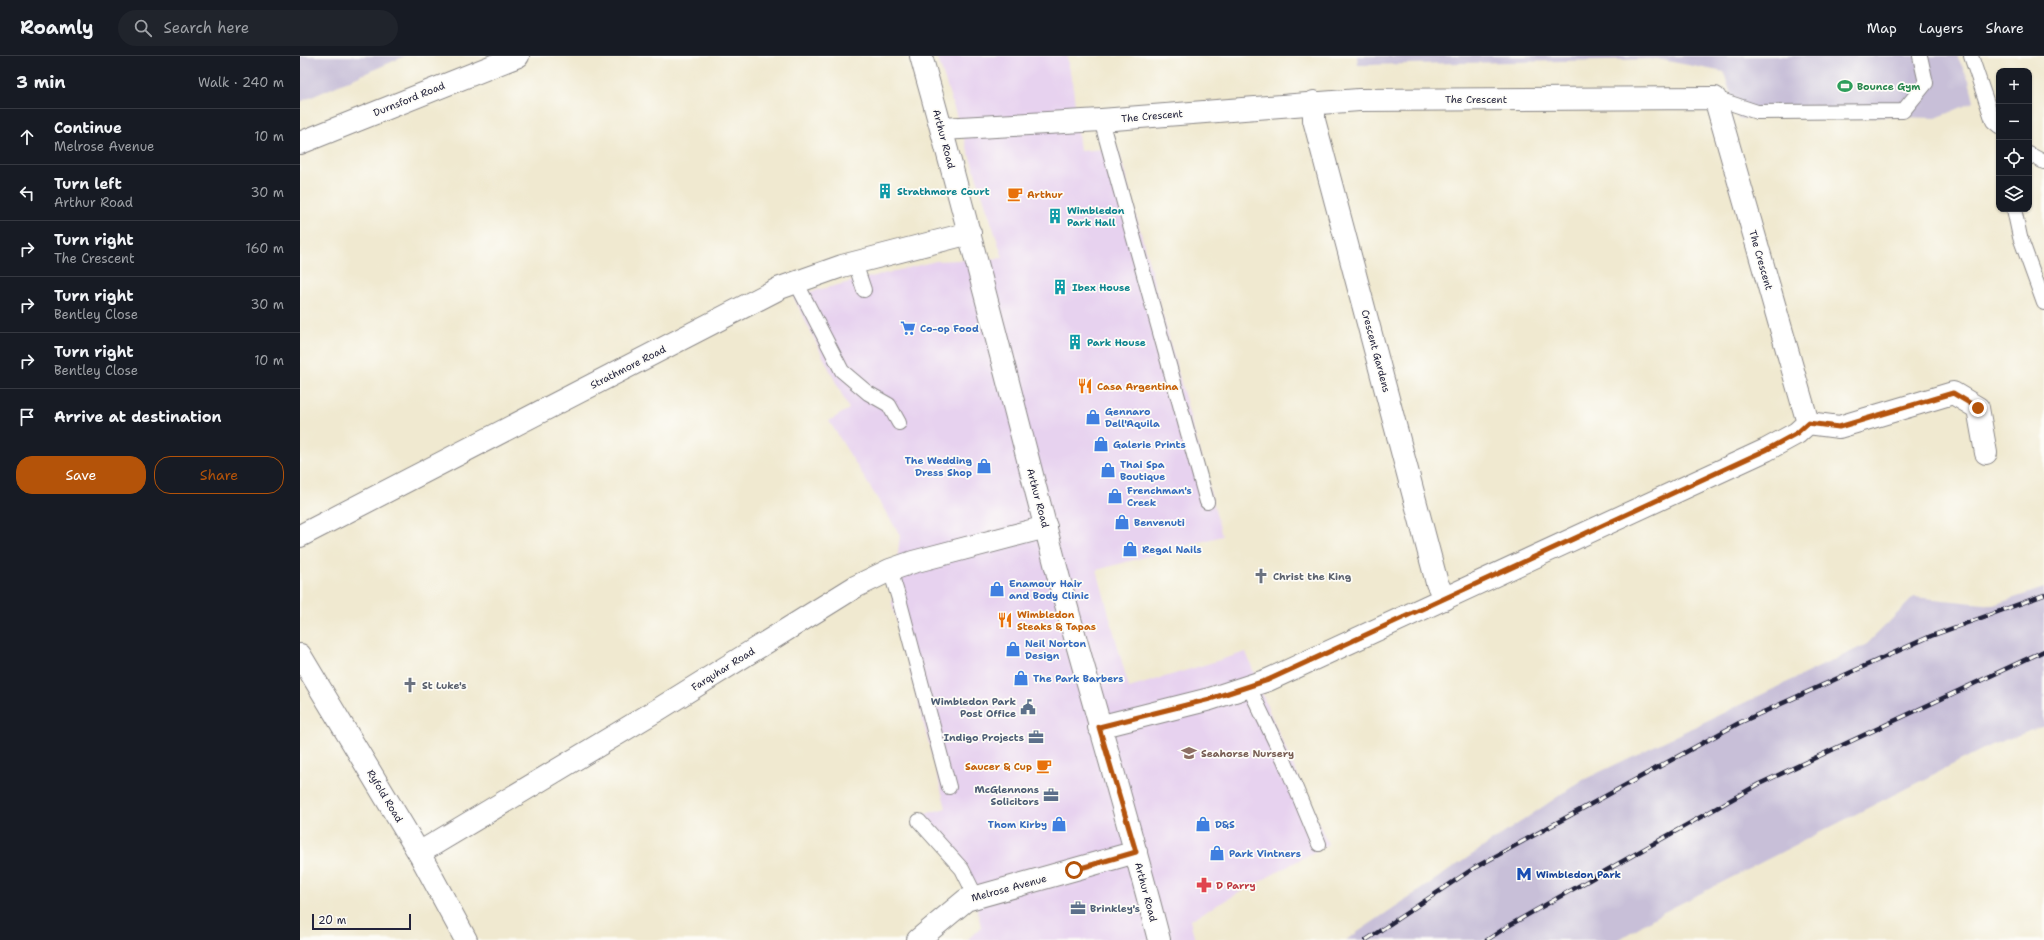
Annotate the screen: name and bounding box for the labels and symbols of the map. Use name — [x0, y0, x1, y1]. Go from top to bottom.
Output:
sports icon: Bounce Gym — [1836, 77, 1854, 95]
street label: Durnsford Road — [371, 79, 447, 119]
place label: Bounce Gym — [1857, 80, 1920, 93]
street label: The Crescent — [1445, 93, 1507, 106]
street label: The Crescent — [1121, 107, 1183, 125]
street label: Arthur Road — [930, 108, 958, 171]
building icon: Strathmore Court — [876, 182, 894, 200]
place label: Strathmore Court — [897, 185, 990, 198]
cafe icon: Arthur — [1006, 185, 1024, 203]
place label: Arthur — [1027, 188, 1063, 201]
place label: Wimbledon Park Hall — [1067, 204, 1125, 229]
building icon: Wimbledon Park Hall — [1046, 207, 1064, 225]
street label: The Crescent — [1746, 228, 1776, 292]
building icon: Ibex House — [1051, 278, 1069, 296]
place label: Ibex House — [1072, 281, 1130, 294]
street label: Crescent Gardens — [1359, 308, 1393, 394]
supermarket icon: Co-op Food — [899, 319, 917, 337]
place label: Co-op Food — [920, 322, 979, 335]
building icon: Park House — [1066, 333, 1084, 351]
place label: Park House — [1087, 336, 1146, 349]
street label: Strathmore Road — [588, 342, 669, 392]
restaurant icon: Casa Argentina — [1076, 377, 1094, 395]
place label: Casa Argentina — [1097, 380, 1179, 393]
route end — [1969, 399, 1987, 417]
place label: Gennaro Dell'Aquila — [1105, 405, 1160, 430]
shop icon: Gennaro Dell'Aquila — [1084, 408, 1102, 426]
shop icon: Galerie Prints — [1092, 435, 1110, 453]
place label: Galerie Prints — [1113, 438, 1186, 451]
place label: The Wedding Dress Shop — [905, 454, 972, 479]
shop icon: The Wedding Dress Shop — [975, 457, 993, 475]
place label: Thai Spa Boutique — [1120, 458, 1165, 483]
shop icon: Thai Spa Boutique — [1099, 461, 1117, 479]
street label: Arthur Road — [1024, 467, 1052, 530]
place label: Frenchman's Creek — [1127, 484, 1192, 509]
shop icon: Frenchman's Creek — [1106, 487, 1124, 505]
shop icon: Benvenuti — [1113, 513, 1131, 531]
place label: Benvenuti — [1134, 516, 1185, 529]
shop icon: Regal Nails — [1121, 540, 1139, 558]
place label: Regal Nails — [1142, 543, 1202, 556]
church icon: Christ the King — [1252, 567, 1270, 585]
place label: Christ the King — [1273, 570, 1352, 583]
place label: Enamour Hair and Body Clinic — [1009, 577, 1089, 602]
shop icon: Enamour Hair and Body Clinic — [988, 580, 1006, 598]
place label: Wimbledon Steaks & Tapas — [1017, 608, 1096, 633]
restaurant icon: Wimbledon Steaks & Tapas — [996, 611, 1014, 629]
place label: Neil Norton Design — [1025, 637, 1087, 662]
shop icon: Neil Norton Design — [1004, 640, 1022, 658]
street label: Farquhar Road — [689, 644, 758, 694]
shop icon: The Park Barbers — [1012, 669, 1030, 687]
place label: The Park Barbers — [1033, 672, 1123, 685]
church icon: St Luke's — [401, 676, 419, 694]
place label: St Luke's — [422, 679, 467, 692]
place label: Wimbledon Park Post Office — [931, 695, 1016, 720]
public building icon: Wimbledon Park Post Office — [1019, 698, 1037, 716]
office icon: Indigo Projects — [1027, 728, 1045, 746]
place label: Indigo Projects — [944, 731, 1024, 744]
school or university icon: Seahorse Nursery — [1180, 744, 1198, 762]
place label: Seahorse Nursery — [1201, 747, 1294, 760]
cafe icon: Saucer & Cup — [1035, 757, 1053, 775]
place label: Saucer & Cup — [965, 760, 1032, 773]
street label: Ryfold Road — [364, 767, 406, 825]
place label: McGlennons Solicitors — [974, 783, 1039, 808]
office icon: McGlennons Solicitors — [1042, 786, 1060, 804]
shop icon: Thom Kirby — [1050, 815, 1068, 833]
shop icon: D&S — [1194, 815, 1212, 833]
place label: Thom Kirby — [988, 818, 1047, 831]
place label: D&S — [1215, 818, 1235, 831]
shop icon: Park Vintners — [1208, 844, 1226, 862]
place label: Park Vintners — [1229, 847, 1301, 860]
route start — [1065, 861, 1083, 879]
street label: Arthur Road — [1132, 861, 1160, 924]
metro station icon: Wimbledon Park — [1515, 865, 1533, 883]
place label: Wimbledon Park — [1536, 868, 1622, 881]
street label: Melrose Avenue — [970, 872, 1048, 904]
pharmacy icon: D Parry — [1195, 876, 1213, 894]
place label: D Parry — [1216, 879, 1256, 892]
office icon: Brinkley's — [1069, 899, 1087, 917]
place label: Brinkley's — [1090, 902, 1140, 915]
scale bar — [312, 912, 411, 931]

